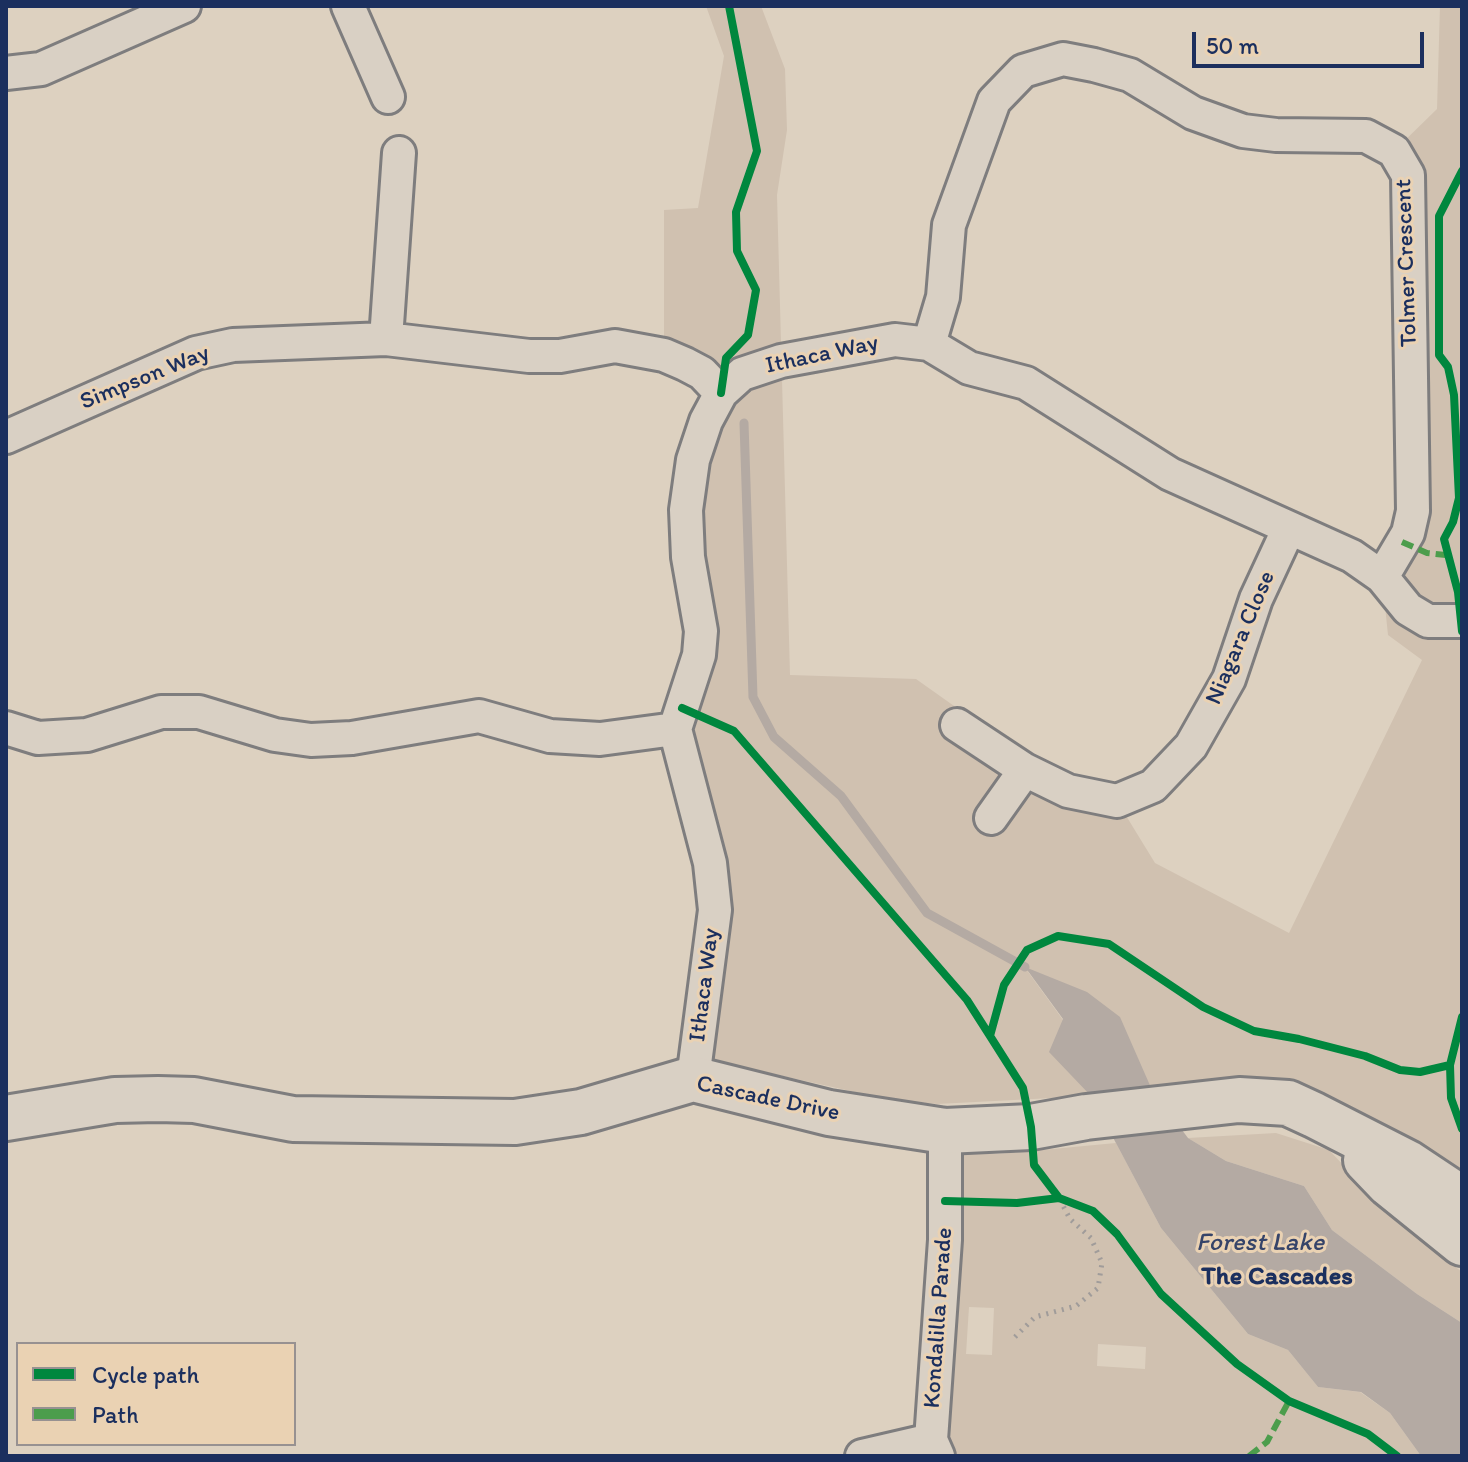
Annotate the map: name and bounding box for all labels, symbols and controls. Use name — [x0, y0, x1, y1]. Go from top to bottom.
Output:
scale bar — [1196, 16, 1428, 66]
text: 50 m — [1206, 31, 1259, 60]
street label: Tolmer Crescent — [1390, 179, 1424, 347]
street label: Ithaca Way — [763, 329, 881, 381]
street label: Simpson Way — [76, 339, 214, 417]
street label: Niagara Close — [1200, 567, 1282, 709]
street label: Ithaca Way — [684, 926, 726, 1044]
street label: Cascade Drive — [694, 1070, 842, 1128]
street label: Kondalilla Parade — [918, 1227, 960, 1409]
water label: Forest Lake — [1196, 1227, 1324, 1259]
district label: The Cascades — [1201, 1261, 1353, 1293]
legend — [16, 1342, 296, 1446]
text: Cycle path — [92, 1360, 199, 1389]
text: Path — [92, 1400, 139, 1429]

